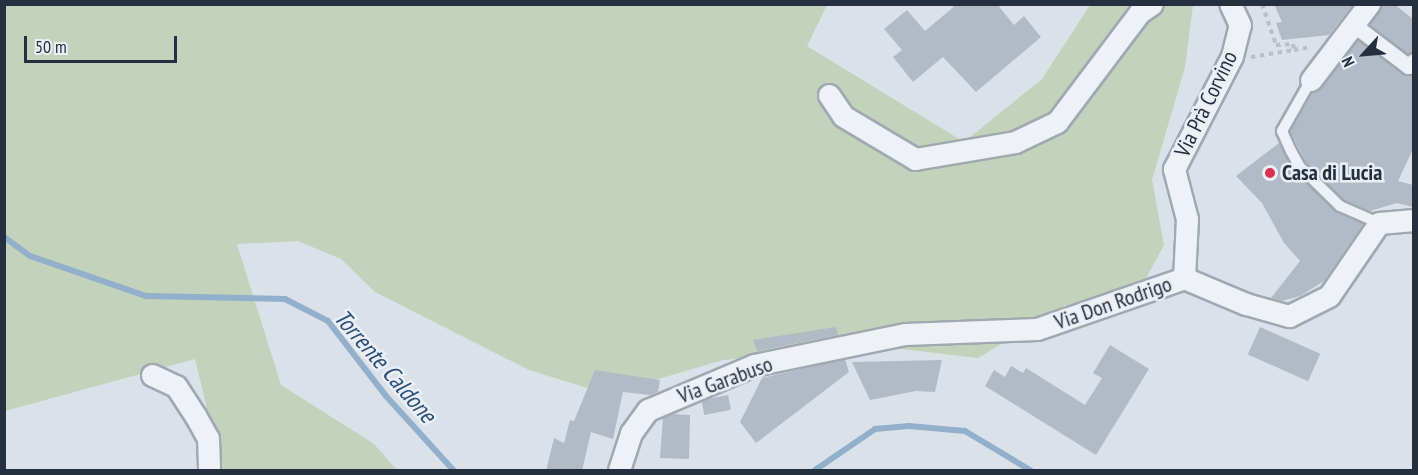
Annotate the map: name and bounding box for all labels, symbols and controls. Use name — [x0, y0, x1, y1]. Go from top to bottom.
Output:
scale bar — [27, 24, 180, 62]
north arrow — [1334, 24, 1394, 84]
text: 50 m — [35, 35, 67, 58]
street label: Via Prà Corvino — [1169, 47, 1243, 161]
text: N — [1337, 54, 1359, 70]
place label: Casa di Lucia — [1282, 160, 1382, 186]
marker: Casa di Lucia — [1263, 166, 1277, 180]
street label: Via Don Rodrigo — [1051, 271, 1175, 335]
water label: Torrente Caldone — [328, 303, 442, 429]
street label: Via Garabuso — [674, 351, 776, 409]

